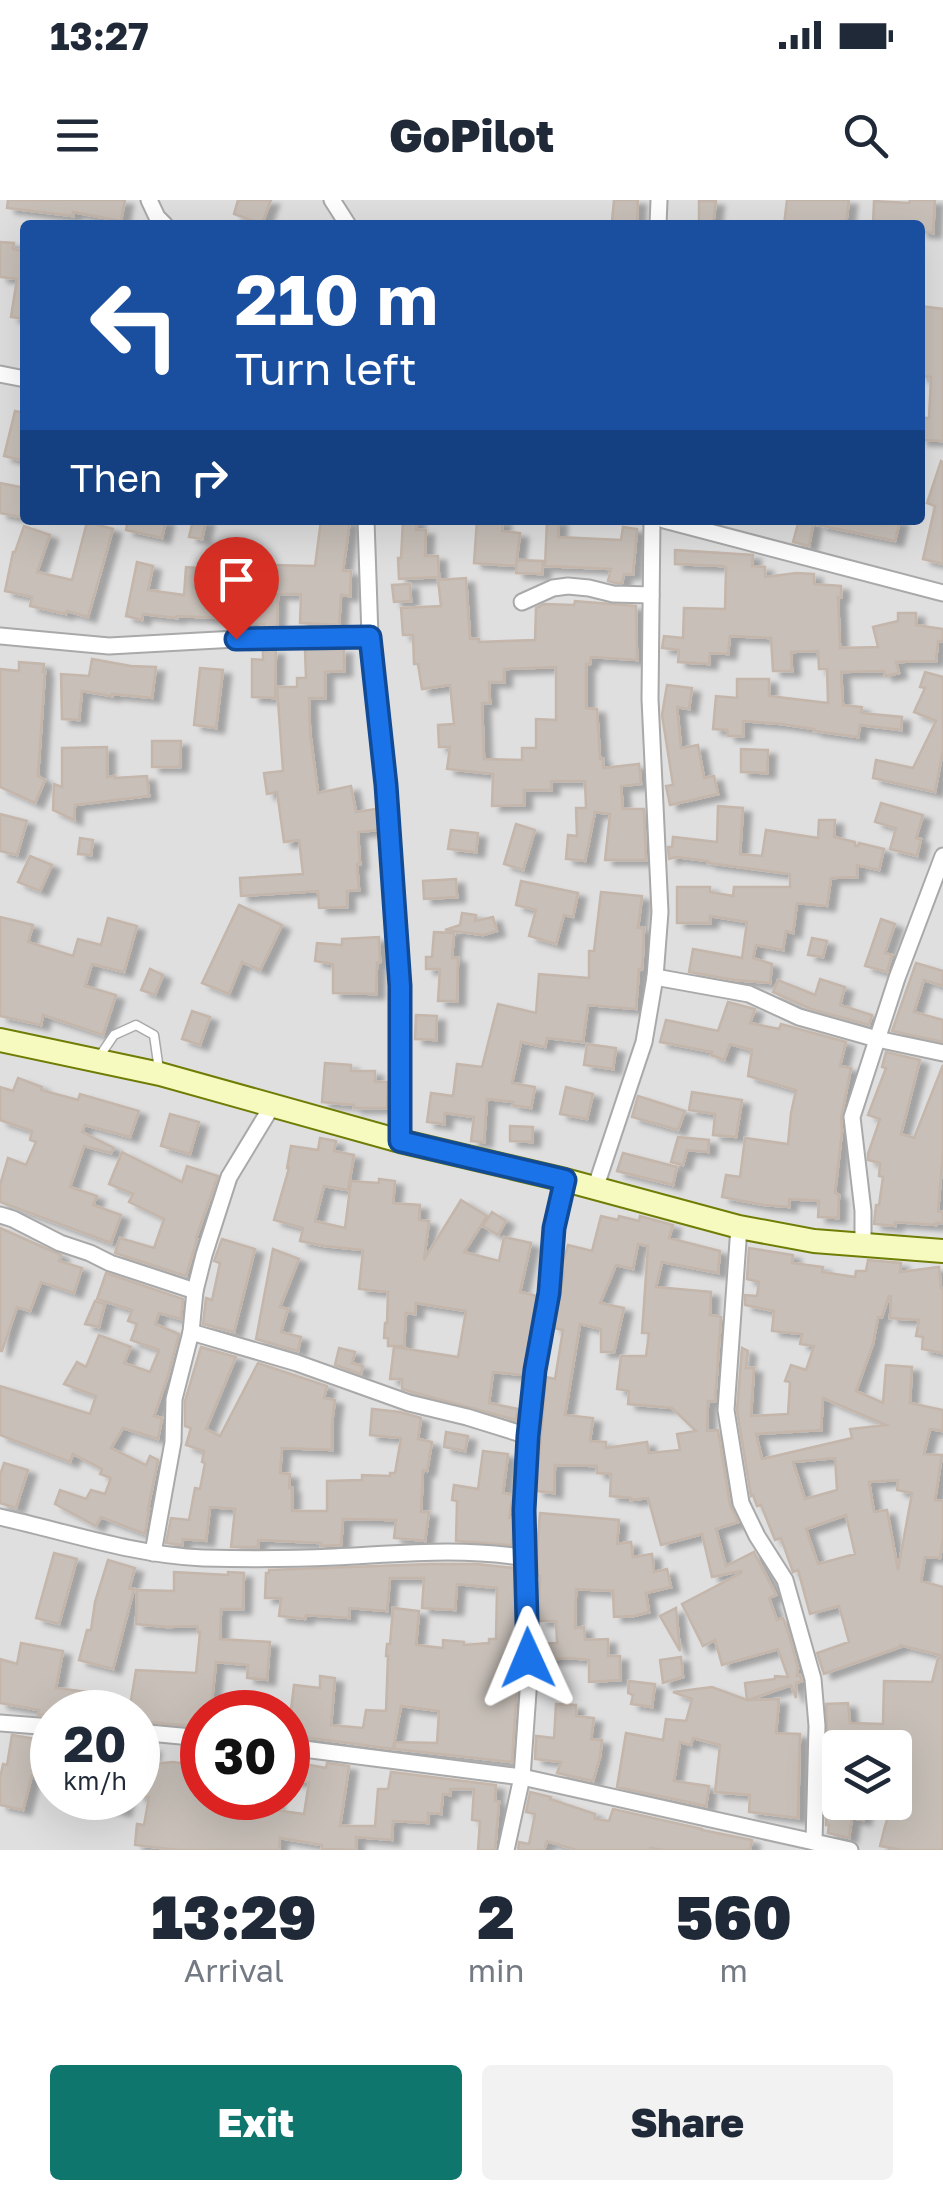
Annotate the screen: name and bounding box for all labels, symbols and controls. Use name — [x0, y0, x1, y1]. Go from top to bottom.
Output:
text: 13:27 — [50, 13, 149, 58]
icon: menu — [50, 108, 105, 163]
text: GoPilot — [389, 108, 554, 162]
icon: search — [838, 108, 893, 163]
text: 210 m — [235, 256, 438, 340]
icon: left — [70, 260, 200, 390]
text: Turn left — [235, 341, 417, 395]
icon: right — [182, 450, 237, 505]
text: Then — [70, 455, 162, 500]
pin — [194, 537, 279, 640]
icon: arrive — [209, 552, 264, 607]
position arrow — [476, 1606, 580, 1710]
speed limit sign: 30 — [180, 1690, 310, 1820]
text: 20 — [63, 1713, 126, 1773]
map controls — [822, 1730, 912, 1820]
button: layers — [822, 1730, 912, 1820]
text: km/h — [63, 1765, 127, 1796]
text: 13:29 — [151, 1880, 317, 1952]
text: 2 — [477, 1880, 515, 1952]
text: 560 — [675, 1880, 792, 1952]
text: Arrival — [184, 1951, 284, 1989]
text: min — [468, 1951, 524, 1989]
text: m — [719, 1951, 748, 1989]
button: Exit — [50, 2065, 462, 2180]
button: Share — [482, 2065, 893, 2180]

